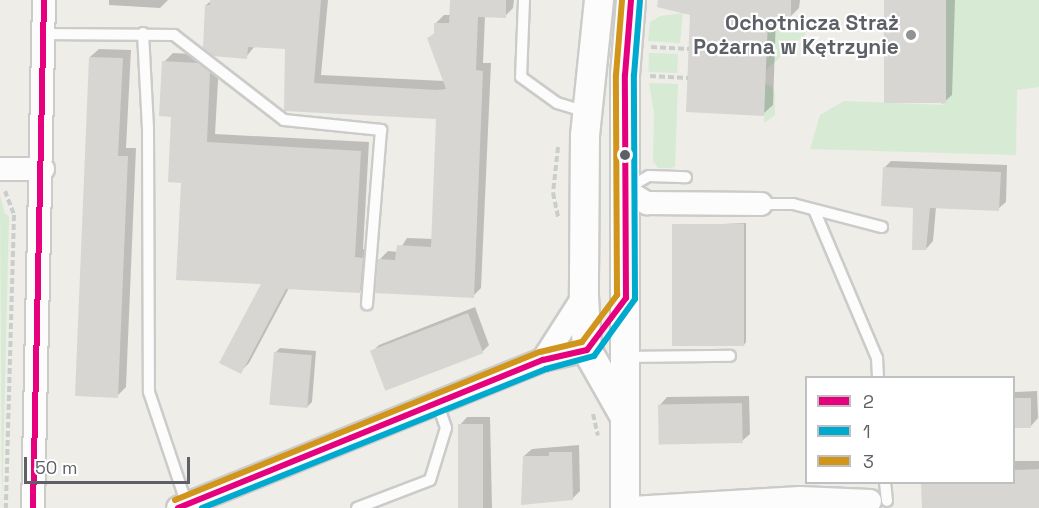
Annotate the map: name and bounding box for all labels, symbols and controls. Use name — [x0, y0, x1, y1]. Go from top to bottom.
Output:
place label: Ochotnicza Straż Pożarna w Kętrzynie — [693, 10, 899, 60]
marker: Ochotnicza Straż Pożarna w Kętrzynie — [904, 28, 918, 42]
unlabelled marker — [619, 149, 631, 161]
legend — [805, 376, 1015, 484]
text: 2 — [863, 390, 874, 413]
text: 1 — [863, 420, 871, 443]
scale bar — [27, 445, 194, 483]
text: 3 — [863, 450, 874, 473]
text: 50 m — [35, 456, 77, 479]

